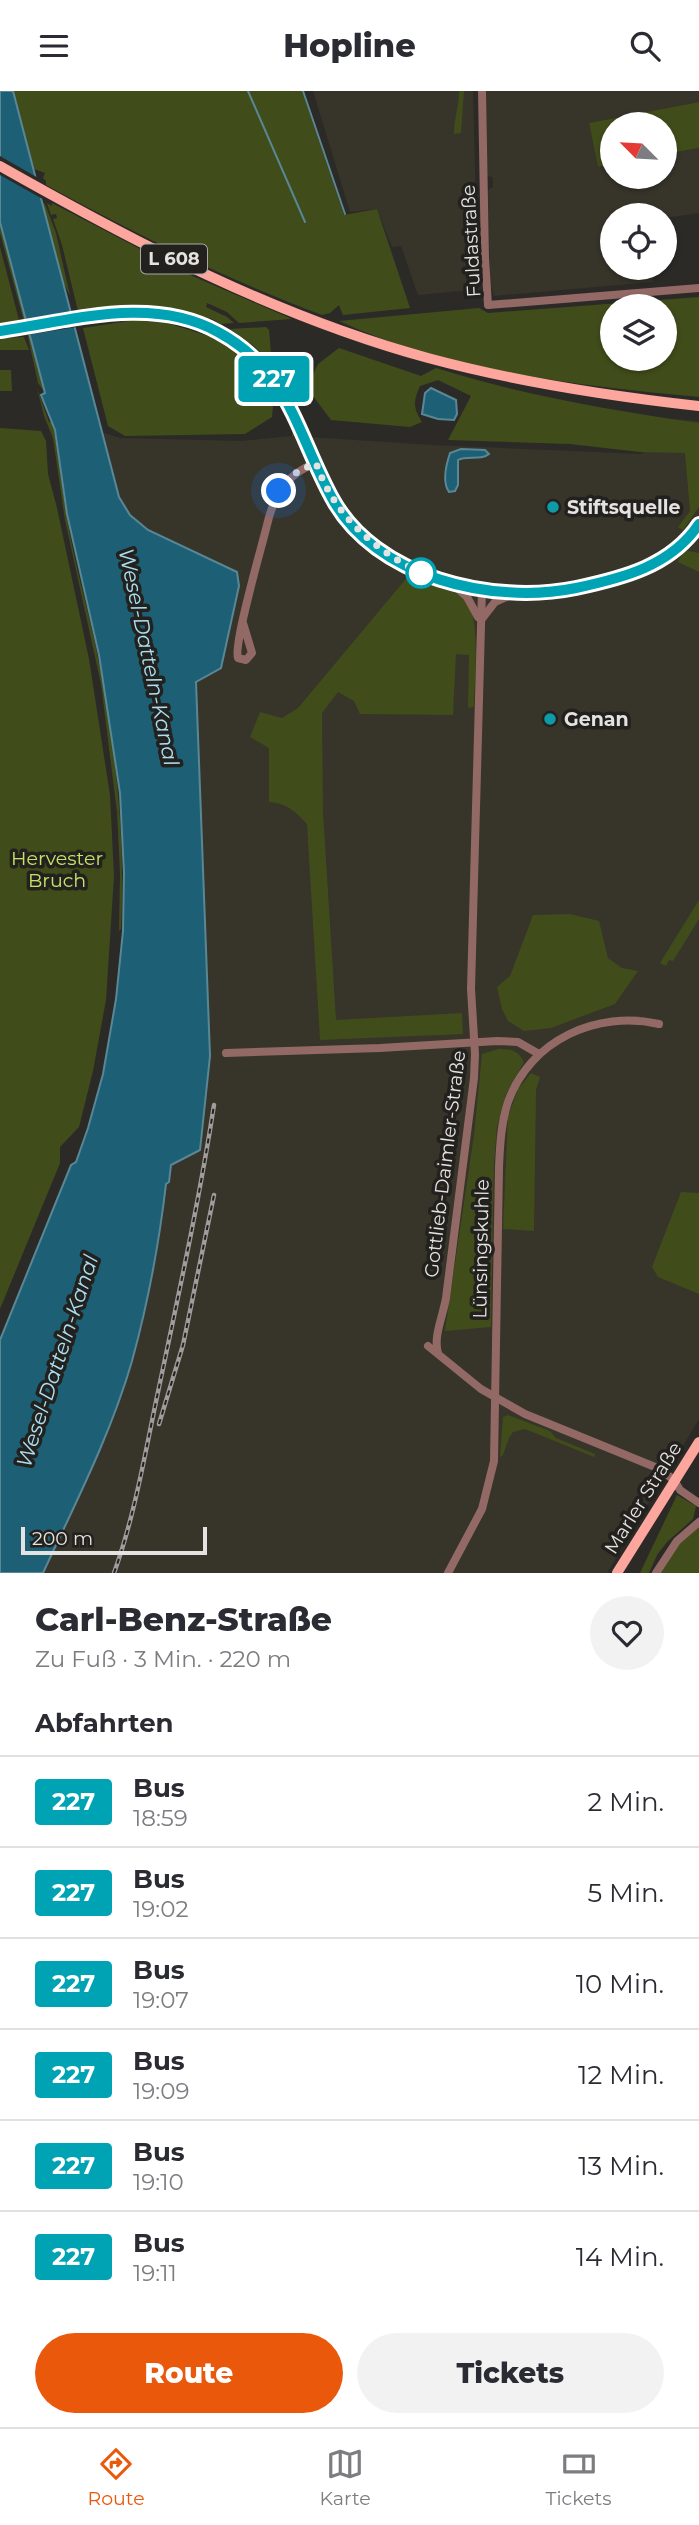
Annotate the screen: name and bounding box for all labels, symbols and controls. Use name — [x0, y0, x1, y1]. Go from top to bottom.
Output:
text: Hopline — [283, 26, 416, 65]
icon: menu — [35, 27, 73, 65]
icon: search — [626, 27, 664, 65]
north arrow — [600, 112, 677, 189]
map controls — [600, 112, 677, 371]
street label: Fuldastraße — [457, 184, 485, 298]
button: locate — [600, 203, 677, 280]
road number: L 608 — [141, 245, 207, 273]
button: layers — [600, 294, 677, 371]
line badge: 227 — [234, 356, 314, 402]
text: 227 — [252, 364, 296, 393]
your location — [261, 473, 296, 508]
place label: Stiftsquelle — [567, 496, 680, 519]
marker: Stiftsquelle — [545, 499, 561, 515]
water label: Wesel-Datteln-Kanal — [114, 546, 184, 768]
unlabelled marker — [406, 558, 436, 588]
place label: Genan — [564, 708, 629, 731]
marker: Genan — [542, 711, 558, 727]
park label: Hervester Bruch — [11, 847, 103, 892]
street label: Gottlieb-Daimler-Straße — [420, 1049, 470, 1279]
street label: Lünsingskuhle — [468, 1179, 494, 1319]
water label: Wesel-Datteln-Kanal — [11, 1251, 103, 1470]
street label: Marler Straße — [599, 1438, 687, 1558]
scale bar — [21, 1524, 206, 1556]
text: 200 m — [32, 1527, 93, 1550]
button: heart — [590, 1596, 664, 1670]
text: Carl-Benz-Straße — [35, 1599, 332, 1639]
text: Zu Fuß · 3 Min. · 220 m — [35, 1645, 291, 1673]
text: Abfahrten — [35, 1707, 174, 1739]
text: Bus — [133, 1772, 185, 1804]
text: 2 Min. — [588, 1786, 664, 1818]
text: 227 — [52, 1787, 95, 1816]
text: 18:59 — [133, 1804, 188, 1832]
text: Bus — [133, 1863, 185, 1895]
text: 5 Min. — [588, 1877, 664, 1909]
text: 227 — [52, 1878, 95, 1907]
text: 19:02 — [133, 1895, 188, 1923]
text: Bus — [133, 1954, 185, 1986]
text: 10 Min. — [576, 1968, 664, 2000]
text: 227 — [52, 1969, 95, 1998]
text: 19:07 — [133, 1986, 189, 2014]
text: Bus — [133, 2045, 185, 2077]
text: 12 Min. — [578, 2059, 664, 2091]
text: 227 — [52, 2060, 95, 2089]
text: 19:09 — [133, 2077, 189, 2105]
text: Bus — [133, 2136, 185, 2168]
text: 13 Min. — [578, 2150, 664, 2182]
text: 227 — [52, 2151, 95, 2180]
text: 19:10 — [133, 2168, 184, 2196]
text: Bus — [133, 2227, 185, 2259]
text: 14 Min. — [576, 2241, 664, 2273]
text: 227 — [52, 2242, 95, 2271]
text: 19:11 — [133, 2259, 177, 2287]
button: Route — [35, 2333, 343, 2413]
button: Tickets — [357, 2333, 664, 2413]
tab: Route — [87, 2445, 145, 2510]
tab: Karte — [320, 2445, 371, 2510]
tab: Tickets — [546, 2445, 612, 2510]

